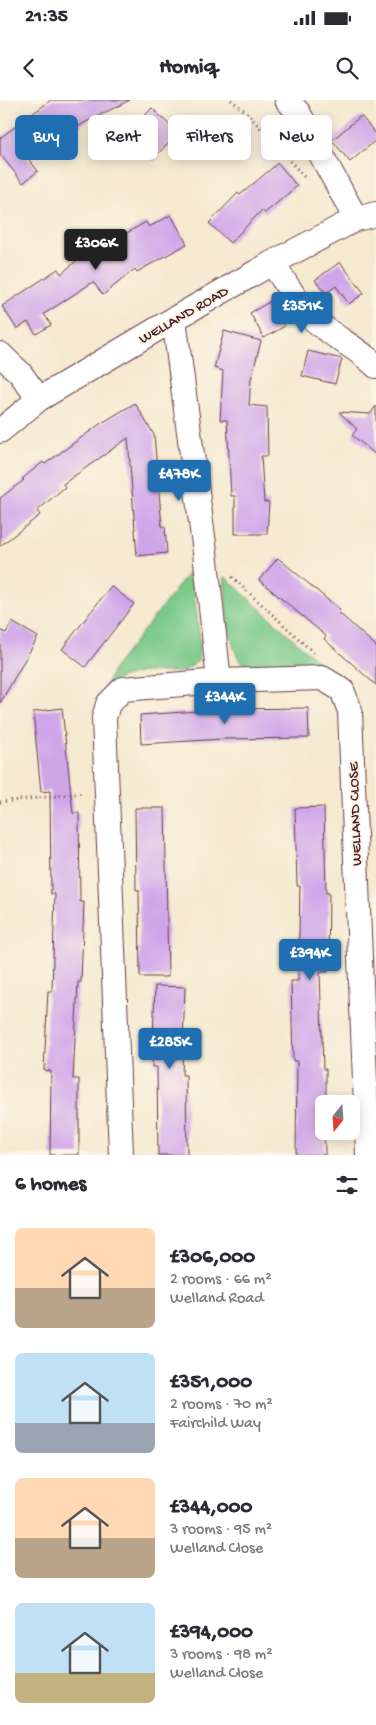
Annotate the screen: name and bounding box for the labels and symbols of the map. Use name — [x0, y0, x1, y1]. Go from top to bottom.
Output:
pin: £306K — [61, 228, 131, 271]
street label: WELLAND ROAD — [136, 283, 232, 349]
pin: £351K — [267, 292, 337, 334]
pin: £478K — [144, 460, 214, 502]
pin: £344K — [190, 682, 260, 725]
street label: WELLAND CLOSE — [345, 761, 367, 866]
pin: £394K — [275, 938, 345, 981]
pin: £285K — [135, 1028, 205, 1070]
north arrow — [315, 1095, 360, 1140]

